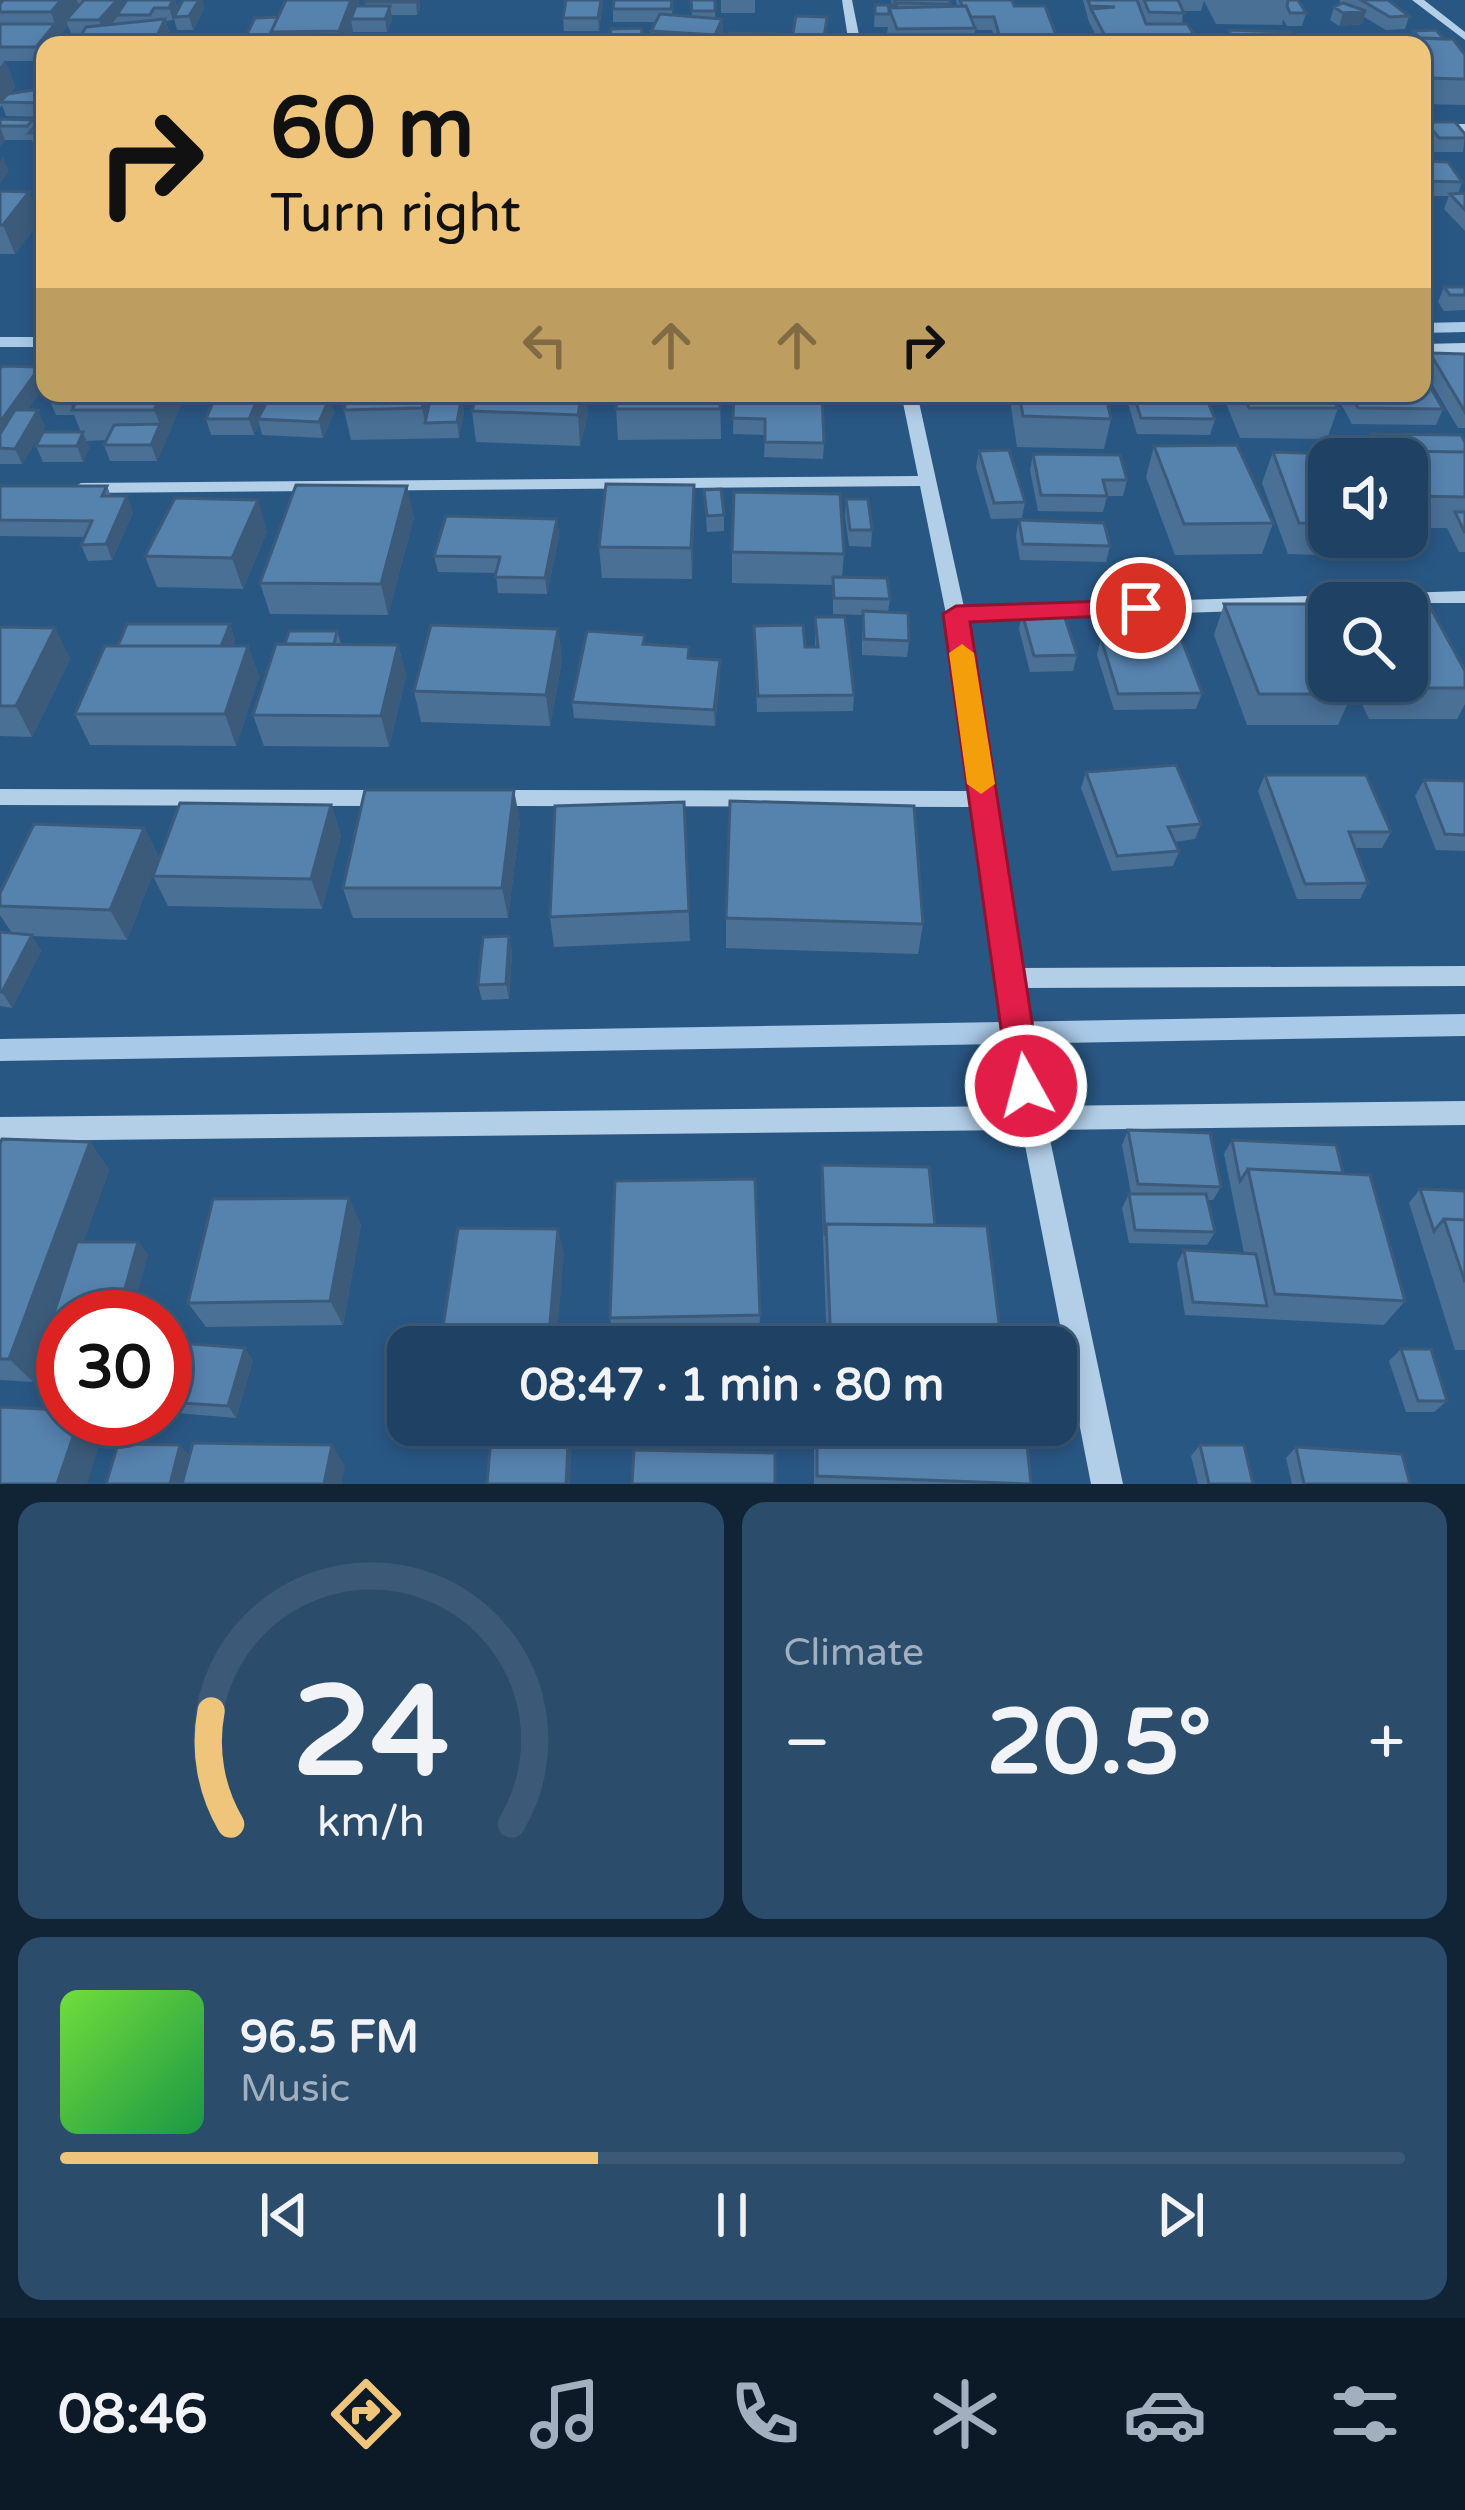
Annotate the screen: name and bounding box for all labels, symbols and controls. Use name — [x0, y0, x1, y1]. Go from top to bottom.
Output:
text: 60 m — [270, 79, 474, 180]
icon: right — [72, 84, 228, 240]
text: Turn right — [270, 181, 521, 246]
icon: left — [512, 312, 578, 378]
icon: ahead — [638, 312, 704, 378]
icon: ahead — [764, 312, 830, 378]
icon: right — [890, 312, 956, 378]
map controls — [1308, 438, 1428, 702]
button: sound — [1308, 438, 1428, 558]
pin — [1090, 557, 1192, 659]
icon: arrive — [1108, 575, 1174, 641]
button: search — [1308, 582, 1428, 702]
position arrow — [963, 1023, 1089, 1149]
speed limit sign: 30 — [36, 1290, 192, 1446]
text: 08:47 · 1 min · 80 m — [520, 1359, 944, 1413]
text: Climate — [784, 1629, 924, 1676]
text: 24 — [292, 1658, 449, 1809]
text: 20.5° — [987, 1689, 1212, 1798]
text: − — [784, 1703, 831, 1783]
text: + — [1368, 1703, 1405, 1783]
text: km/h — [317, 1796, 425, 1847]
text: 96.5 FM — [240, 2011, 419, 2065]
text: Music — [240, 2065, 350, 2112]
icon: previous — [251, 2182, 317, 2248]
icon: pause — [699, 2182, 765, 2248]
icon: next — [1148, 2182, 1214, 2248]
icon: directions — [324, 2372, 408, 2456]
icon: music — [523, 2372, 607, 2456]
icon: phone — [723, 2372, 807, 2456]
icon: climate — [923, 2372, 1007, 2456]
icon: car — [1123, 2372, 1207, 2456]
icon: filters — [1323, 2372, 1407, 2456]
text: 08:46 — [58, 2382, 208, 2447]

